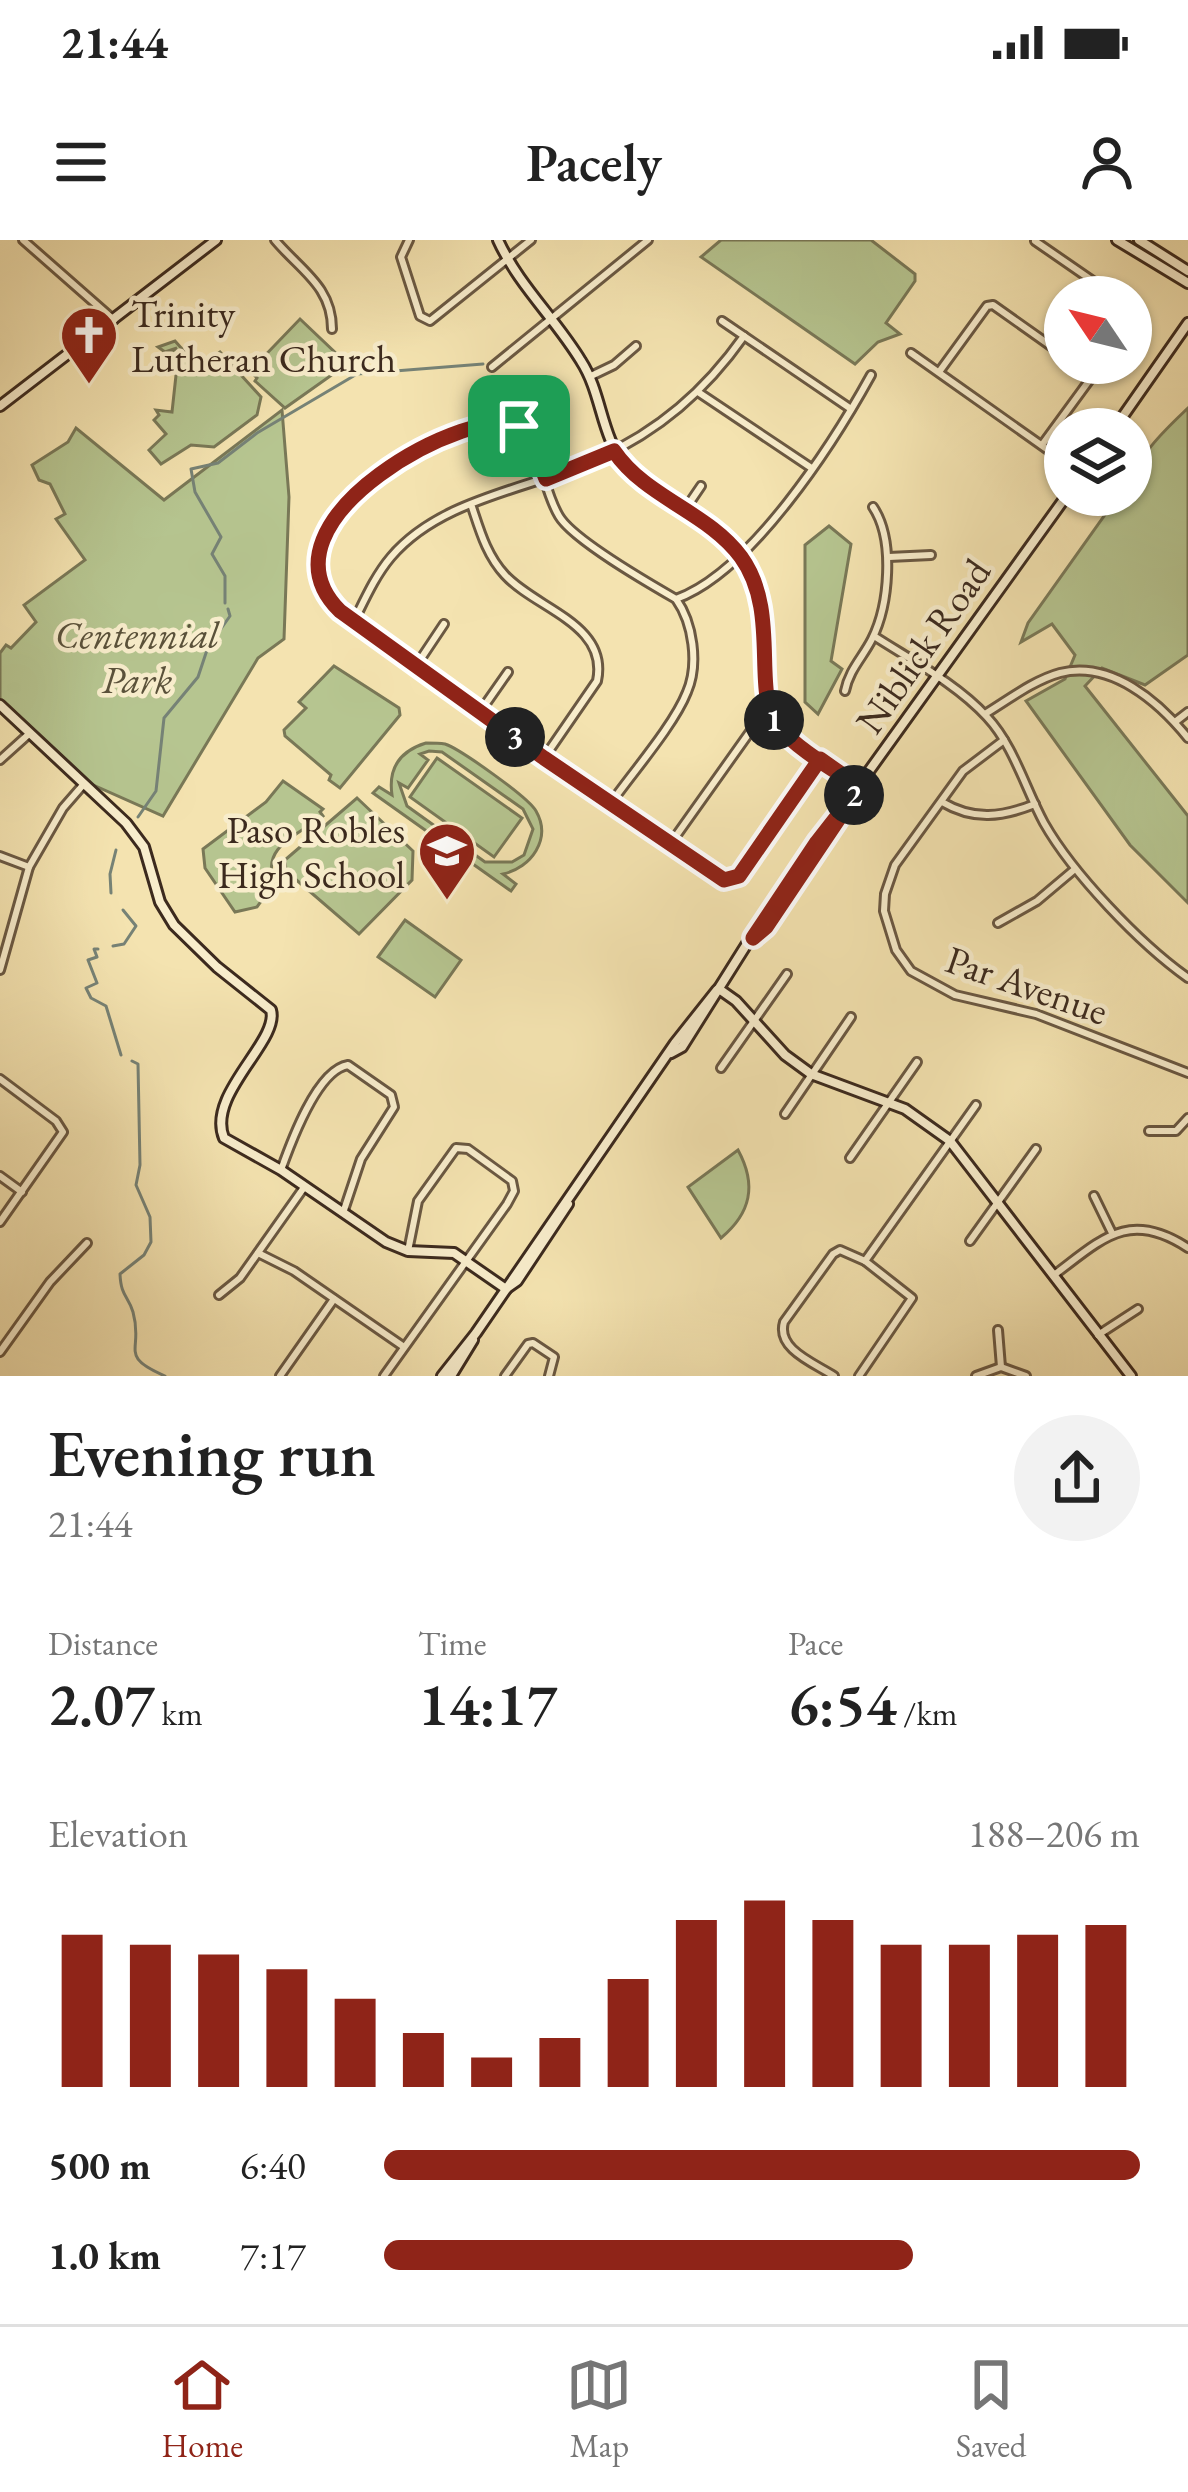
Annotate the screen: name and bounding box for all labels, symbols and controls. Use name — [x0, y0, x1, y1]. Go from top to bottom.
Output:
text: 21:44 — [60, 13, 168, 71]
text: Pacely — [526, 127, 662, 197]
icon: menu — [48, 129, 114, 195]
icon: person — [1074, 129, 1140, 195]
north arrow — [1044, 276, 1152, 384]
map controls — [1044, 276, 1152, 516]
place label: Trinity Lutheran Church — [131, 288, 396, 384]
church icon: Trinity Lutheran Church — [58, 304, 120, 386]
pin — [468, 375, 570, 477]
icon: arrive — [486, 393, 552, 459]
button: layers — [1044, 408, 1152, 516]
street label: Niblick Road — [844, 548, 1002, 744]
park label: Centennial Park — [55, 609, 220, 705]
pin: 1 — [744, 690, 804, 750]
text: 1 — [765, 698, 783, 741]
pin: 3 — [485, 707, 545, 767]
text: 3 — [506, 715, 524, 758]
pin: 2 — [824, 765, 884, 825]
text: 2 — [845, 773, 863, 816]
place label: Paso Robles High School — [218, 804, 405, 900]
school or university icon: Paso Robles High School — [416, 820, 478, 902]
street label: Par Avenue — [939, 934, 1115, 1036]
text: Evening run — [48, 1410, 376, 1496]
button: share — [1014, 1415, 1140, 1541]
text: 21:44 — [48, 1498, 133, 1549]
text: Distance — [48, 1622, 158, 1665]
text: Time — [418, 1622, 487, 1665]
text: Pace — [788, 1622, 843, 1665]
text: 2.07 — [48, 1665, 155, 1743]
text: 14:17 — [418, 1665, 557, 1743]
text: 6:54 — [788, 1665, 897, 1743]
text: km — [155, 1692, 203, 1735]
text: /km — [897, 1692, 958, 1735]
text: Elevation — [48, 1808, 188, 1859]
text: 188–206 m — [968, 1808, 1140, 1859]
text: 500 m — [48, 2140, 151, 2191]
text: 6:40 — [240, 2140, 306, 2191]
text: 1.0 km — [48, 2230, 161, 2281]
text: 7:17 — [240, 2230, 306, 2281]
tab: Home — [162, 2352, 243, 2467]
tab: Map — [566, 2352, 632, 2467]
tab: Saved — [956, 2352, 1026, 2467]

